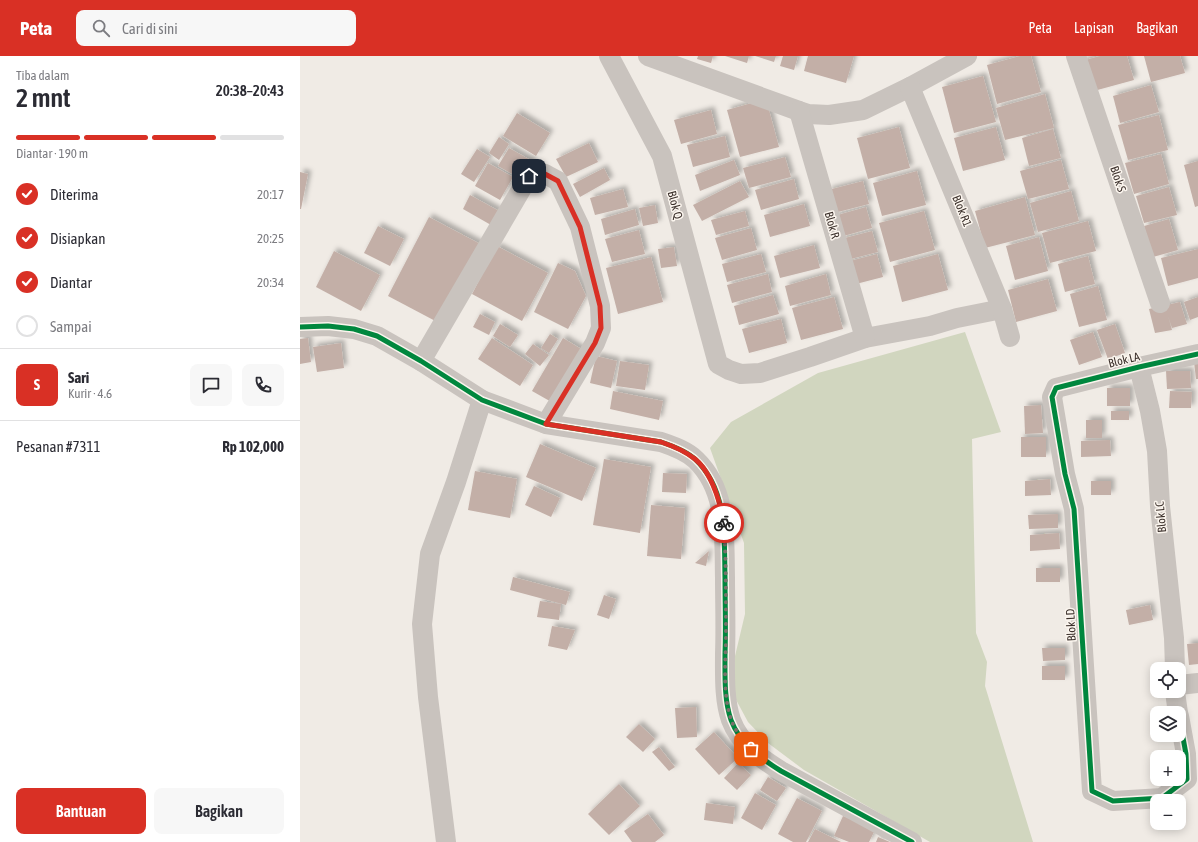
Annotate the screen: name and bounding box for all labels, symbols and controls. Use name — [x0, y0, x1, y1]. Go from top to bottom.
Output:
search box — [76, 10, 356, 46]
text: Peta — [20, 17, 52, 39]
icon: search — [90, 17, 112, 39]
text: Cari di sini — [122, 20, 178, 37]
text: Peta — [1028, 20, 1052, 36]
text: Lapisan — [1074, 20, 1114, 36]
text: Bagikan — [1136, 20, 1178, 36]
text: Tiba dalam — [16, 68, 69, 83]
text: 20:38–20:43 — [216, 82, 284, 99]
text: 2 mnt — [16, 83, 71, 113]
text: Diantar · 190 m — [16, 146, 88, 161]
pin — [512, 159, 546, 193]
street label: Blok S — [1107, 164, 1129, 194]
icon: home — [518, 165, 540, 187]
icon: check — [16, 183, 38, 205]
text: Diterima — [50, 186, 98, 203]
text: 20:17 — [257, 187, 284, 202]
street label: Blok Q — [665, 190, 686, 221]
street label: Blok R1 — [949, 193, 975, 229]
street label: Blok R — [822, 210, 842, 240]
icon: check — [16, 227, 38, 249]
text: Disiapkan — [50, 230, 106, 247]
text: 20:25 — [257, 231, 284, 246]
icon: check — [16, 271, 38, 293]
text: Diantar — [50, 274, 92, 291]
text: 20:34 — [257, 275, 284, 290]
text: Sampai — [50, 318, 92, 335]
street label: Blok LA — [1107, 349, 1141, 371]
button: chat — [190, 364, 232, 406]
button: phone — [242, 364, 284, 406]
text: Sari — [68, 369, 89, 386]
text: S — [34, 376, 40, 393]
text: Kurir · 4.6 — [68, 386, 112, 401]
text: Pesanan #7311 — [16, 438, 101, 455]
text: Rp 102,000 — [222, 438, 284, 455]
street label: Blok LC — [1153, 500, 1169, 533]
courier — [704, 503, 744, 543]
icon: bike — [713, 512, 735, 534]
street label: Blok LD — [1063, 608, 1079, 642]
map controls — [1150, 662, 1186, 830]
button: locate — [1150, 662, 1186, 698]
button: layers — [1150, 706, 1186, 742]
pin — [734, 732, 768, 766]
icon: bag — [740, 738, 762, 760]
button: + — [1150, 750, 1186, 786]
button: Bantuan — [16, 788, 146, 834]
button: Bagikan — [154, 788, 284, 834]
button: − — [1150, 794, 1186, 830]

